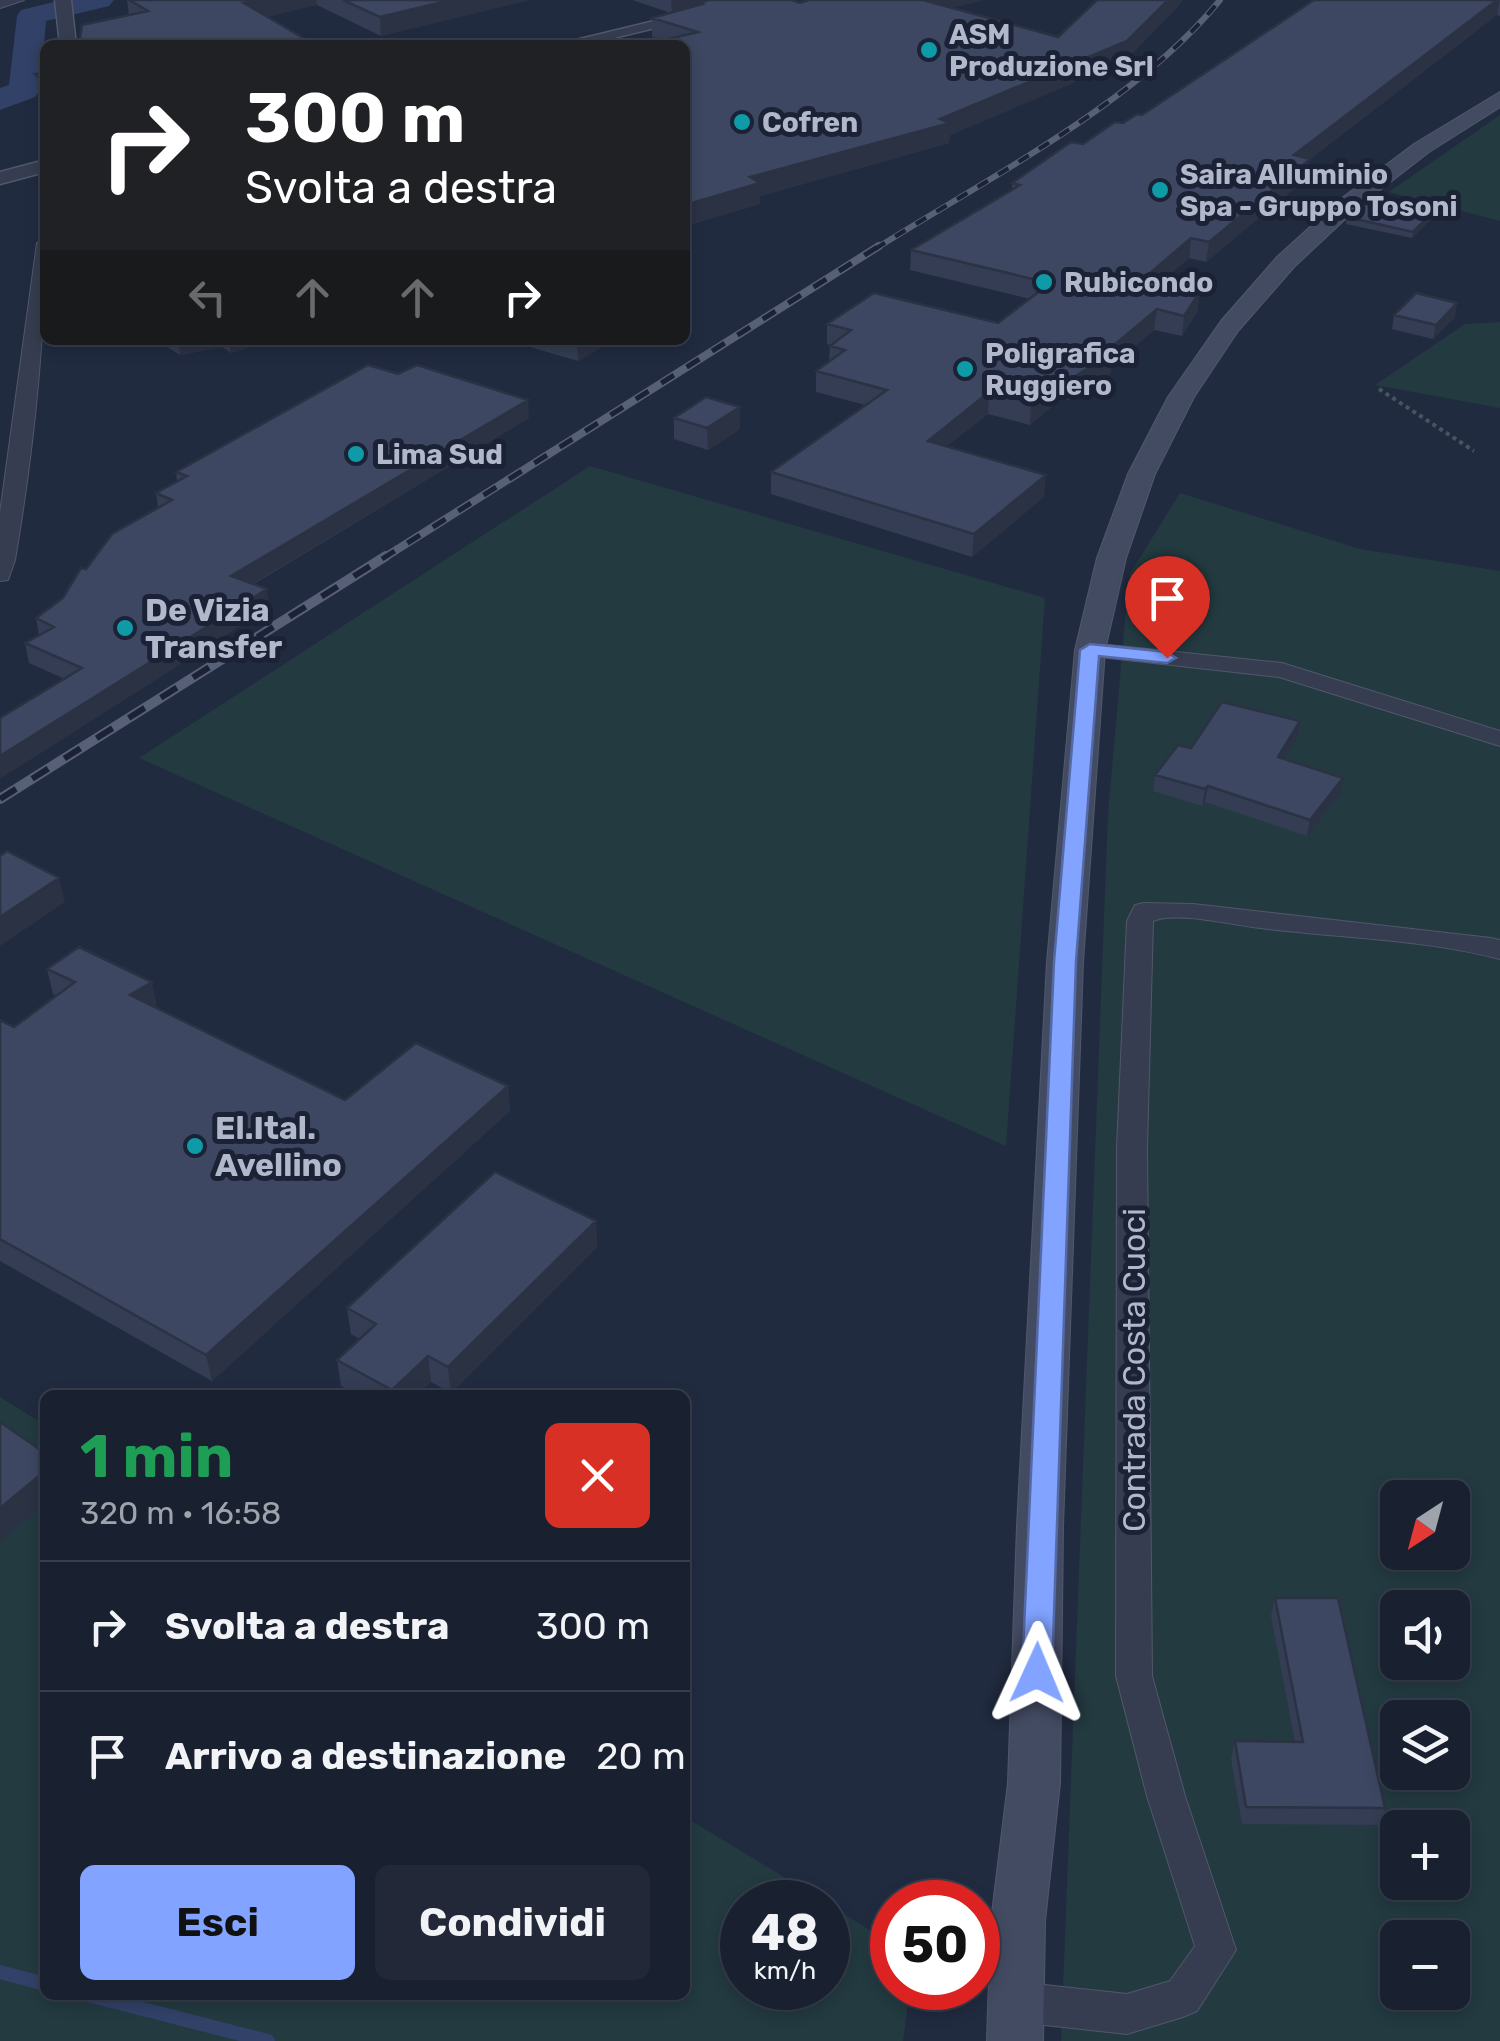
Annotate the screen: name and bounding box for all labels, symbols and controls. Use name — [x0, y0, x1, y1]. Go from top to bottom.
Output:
place label: ASM Produzione Srl — [949, 18, 1154, 83]
marker: ASM Produzione Srl — [918, 39, 940, 61]
text: 300 m — [245, 77, 465, 160]
icon: right — [80, 80, 210, 210]
place label: Cofren — [762, 106, 858, 139]
marker: Cofren — [731, 111, 753, 133]
place label: Saira Alluminio Spa - Gruppo Tosoni — [1180, 158, 1458, 223]
text: Svolta a destra — [245, 161, 557, 214]
marker: Saira Alluminio Spa - Gruppo Tosoni — [1149, 179, 1171, 201]
place label: Rubicondo — [1064, 266, 1213, 299]
icon: left — [180, 270, 235, 325]
icon: ahead — [285, 270, 340, 325]
icon: ahead — [390, 270, 445, 325]
icon: right — [495, 270, 550, 325]
marker: Rubicondo — [1033, 271, 1055, 293]
place label: Poligrafica Ruggiero — [985, 337, 1135, 402]
marker: Poligrafica Ruggiero — [954, 358, 976, 380]
place label: Lima Sud — [376, 438, 503, 471]
marker: Lima Sud — [345, 443, 367, 465]
pin — [1125, 556, 1210, 659]
icon: arrive — [1140, 571, 1195, 626]
place label: De Vizia Transfer — [145, 591, 283, 666]
marker: De Vizia Transfer — [114, 617, 136, 639]
place label: El.Ital. Avellino — [215, 1109, 342, 1184]
marker: El.Ital. Avellino — [184, 1135, 206, 1157]
street label: Contrada Costa Cuoci — [1115, 1208, 1153, 1532]
text: 1 min — [80, 1421, 233, 1492]
button: close — [545, 1423, 650, 1528]
north arrow — [1380, 1480, 1470, 1570]
map controls — [1380, 1480, 1470, 2010]
text: 320 m · 16:58 — [80, 1494, 281, 1532]
button: sound — [1380, 1590, 1470, 1680]
icon: right — [80, 1599, 135, 1654]
text: Svolta a destra — [165, 1603, 449, 1649]
text: 300 m — [536, 1603, 650, 1649]
position arrow — [985, 1621, 1089, 1725]
button: layers — [1380, 1700, 1470, 1790]
icon: arrive — [80, 1729, 135, 1784]
text: Arrivo a destinazione — [165, 1733, 566, 1779]
text: 20 m — [596, 1733, 686, 1779]
button: + — [1380, 1810, 1470, 1900]
button: Esci — [80, 1865, 355, 1980]
button: Condividi — [375, 1865, 650, 1980]
speed limit sign: 50 — [870, 1880, 1000, 2010]
text: 48 — [751, 1903, 819, 1963]
button: − — [1380, 1920, 1470, 2010]
text: km/h — [754, 1956, 816, 1985]

